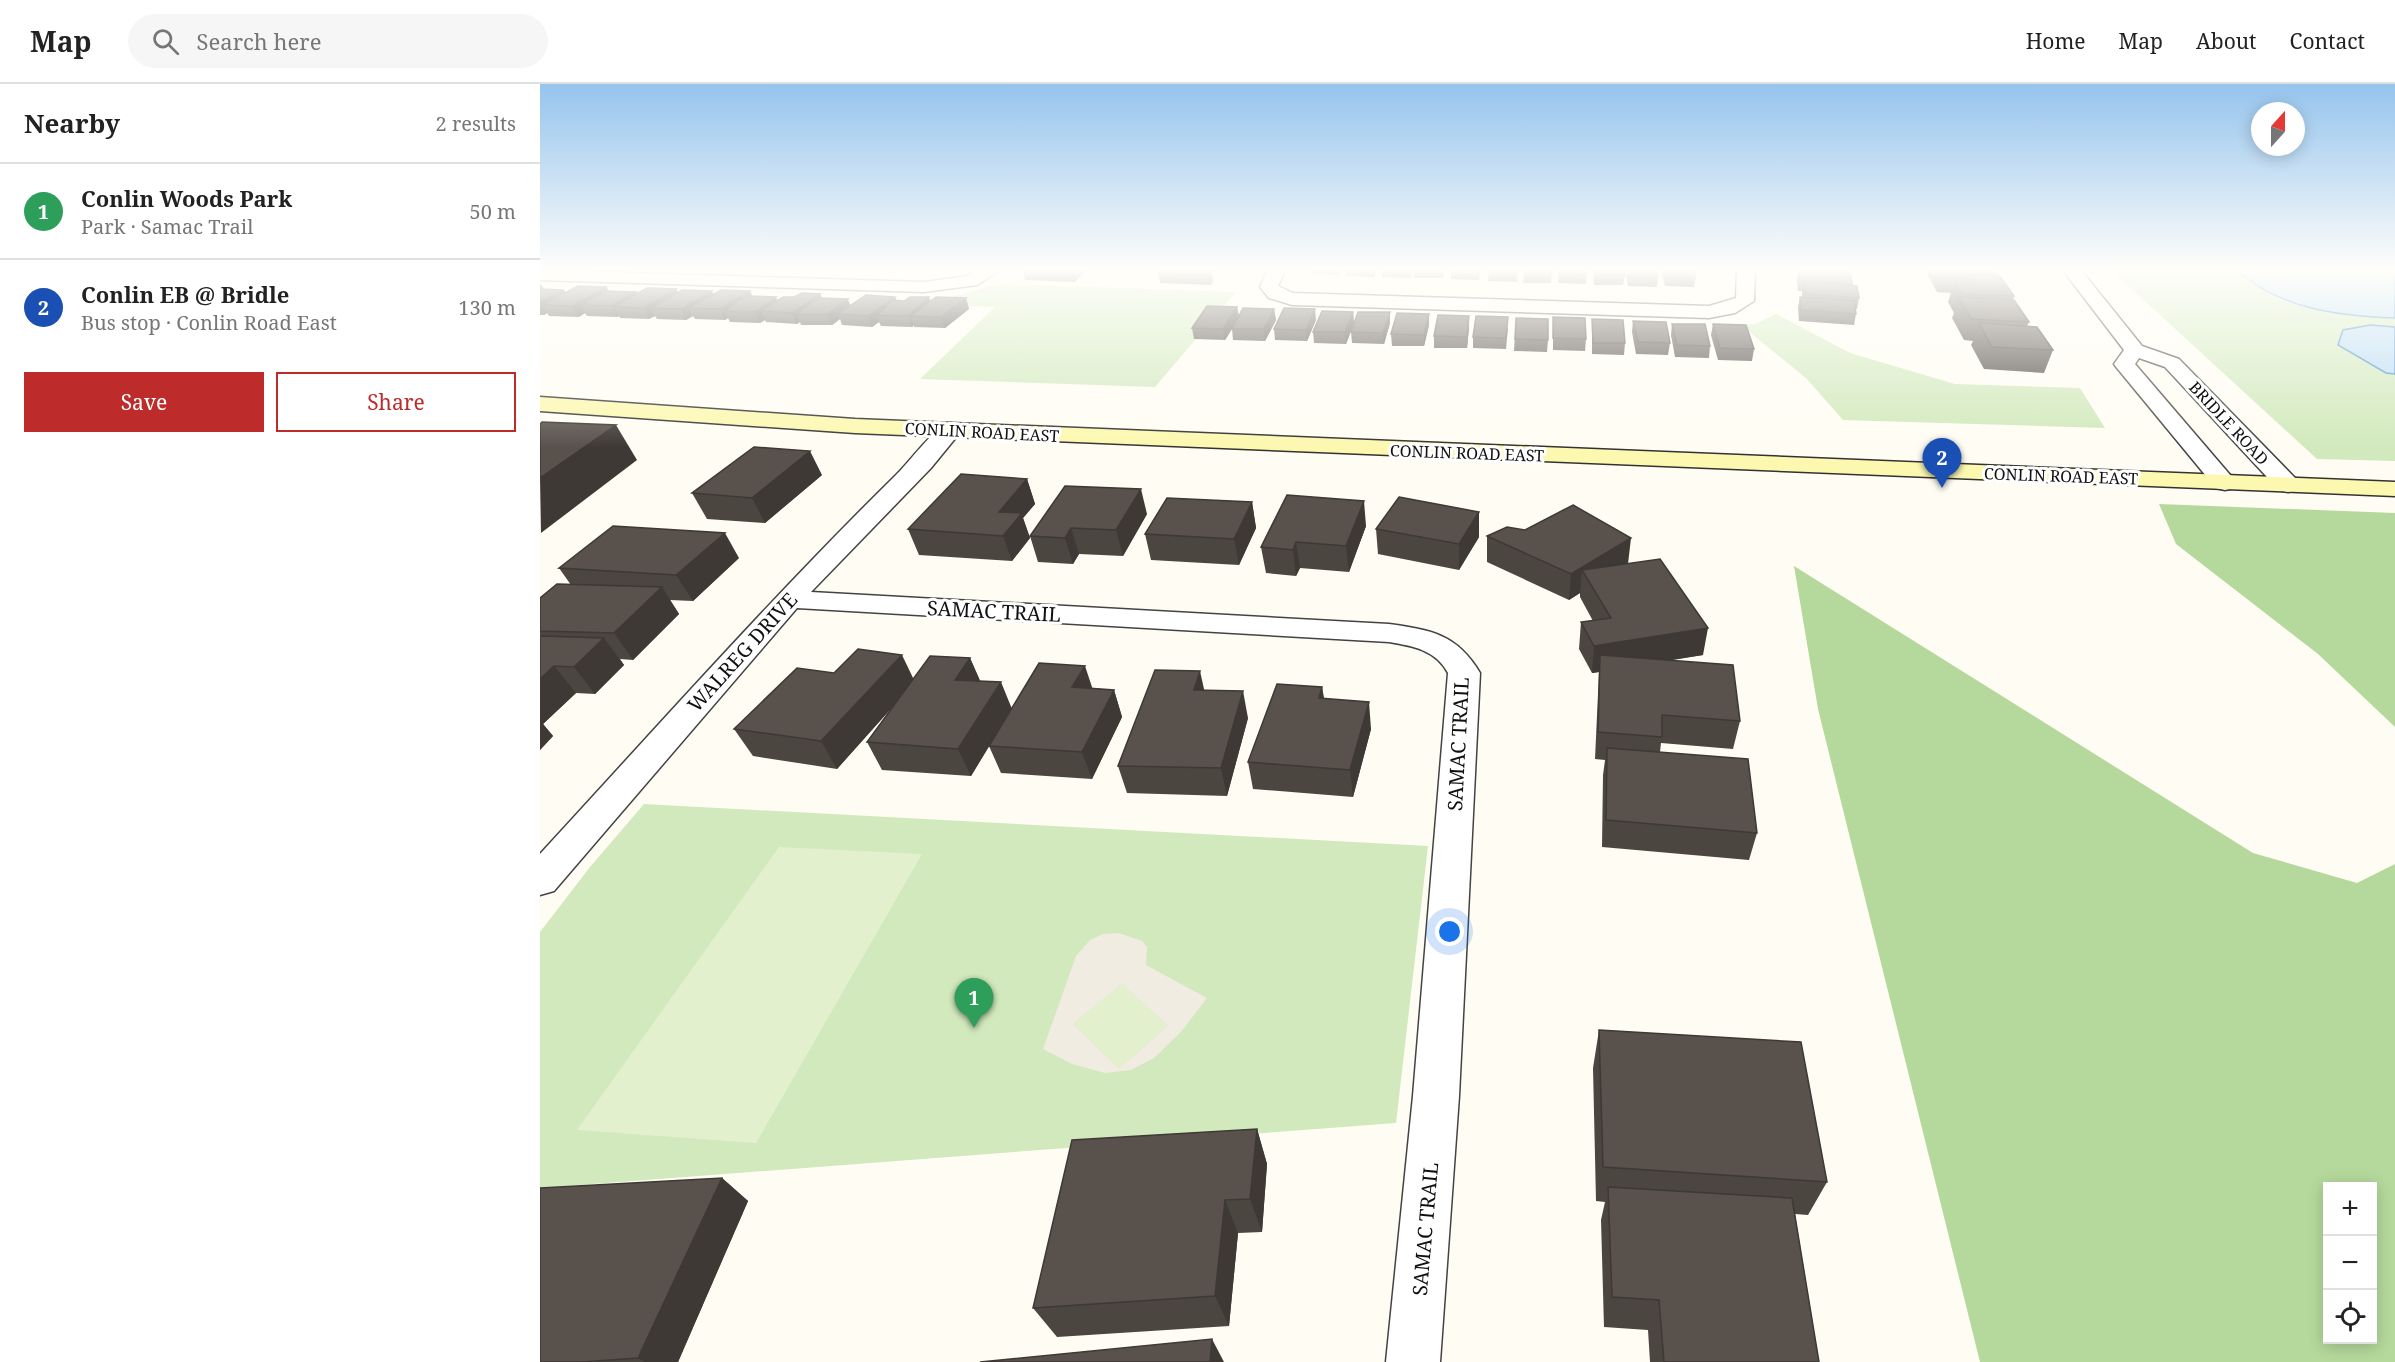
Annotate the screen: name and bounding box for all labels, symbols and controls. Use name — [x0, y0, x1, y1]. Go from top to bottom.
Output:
search box — [128, 14, 548, 68]
text: Map — [30, 22, 92, 60]
icon: search — [149, 25, 182, 58]
text: Search here — [197, 26, 321, 56]
text: Home — [2026, 27, 2086, 55]
text: Map — [2119, 27, 2163, 55]
text: About — [2196, 27, 2257, 55]
text: Contact — [2290, 27, 2365, 55]
north arrow — [2251, 102, 2305, 156]
text: Nearby — [24, 105, 120, 141]
text: 2 results — [436, 110, 516, 137]
text: Conlin Woods Park — [81, 183, 292, 213]
text: 1 — [38, 198, 49, 225]
text: 50 m — [470, 198, 516, 225]
text: Park · Samac Trail — [81, 213, 253, 240]
text: Conlin EB @ Bridle — [81, 279, 289, 309]
text: 2 — [38, 294, 49, 321]
text: 130 m — [458, 294, 516, 321]
text: Bus stop · Conlin Road East — [81, 309, 337, 336]
button: Save — [24, 372, 264, 432]
button: Share — [276, 372, 516, 432]
street label: BRIDLE ROAD — [2184, 376, 2274, 470]
street label: CONLIN ROAD EAST — [904, 417, 1060, 447]
pin: 2 — [1922, 438, 1962, 488]
street label: CONLIN ROAD EAST — [1389, 439, 1545, 467]
street label: CONLIN ROAD EAST — [1983, 462, 2139, 490]
street label: WALREG DRIVE — [681, 586, 803, 718]
street label: SAMAC TRAIL — [926, 594, 1062, 628]
street label: SAMAC TRAIL — [1441, 676, 1475, 812]
your location — [1435, 917, 1464, 946]
pin: 1 — [954, 978, 994, 1028]
street label: SAMAC TRAIL — [1406, 1161, 1444, 1297]
map controls — [2323, 1182, 2377, 1344]
button: + — [2323, 1182, 2377, 1236]
button: − — [2323, 1236, 2377, 1290]
button: locate — [2323, 1290, 2377, 1344]

